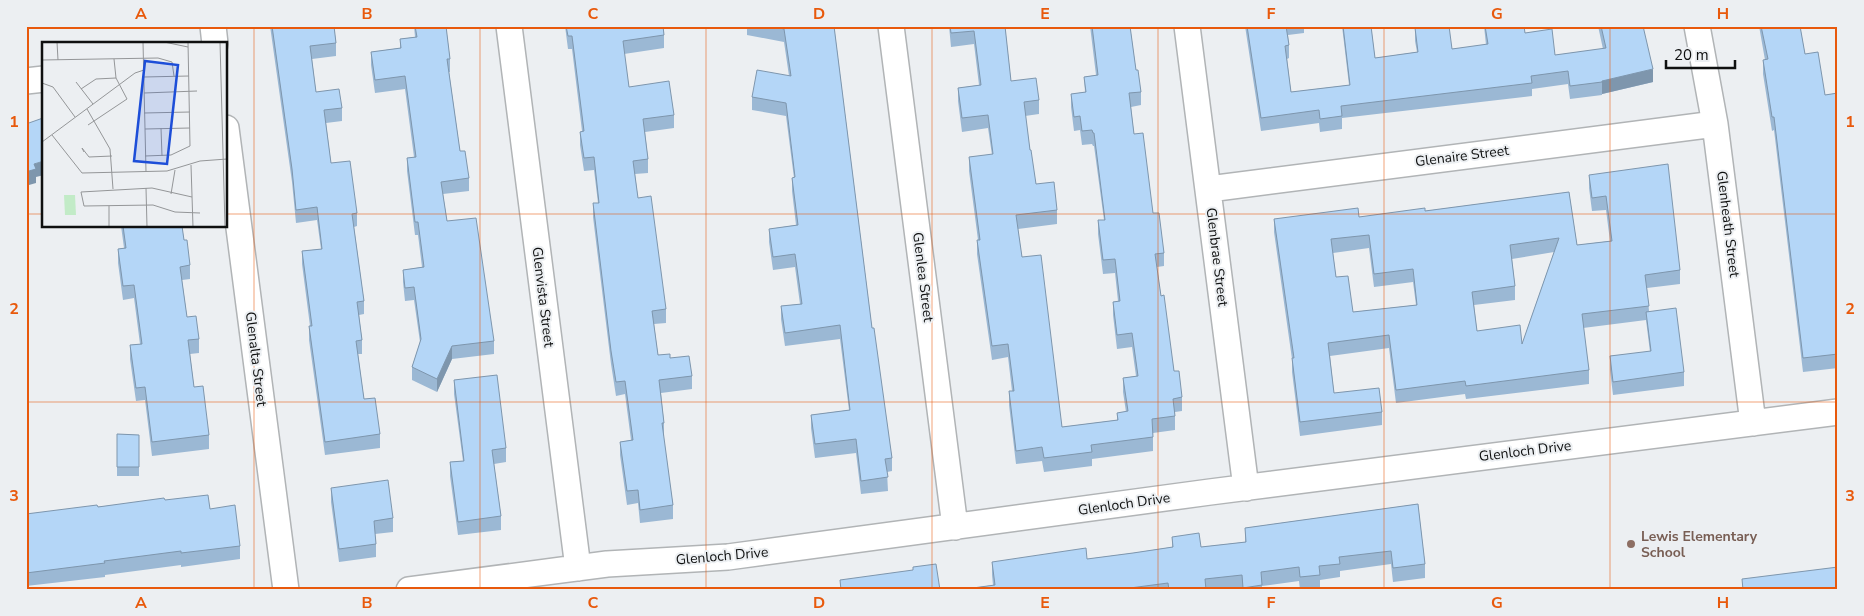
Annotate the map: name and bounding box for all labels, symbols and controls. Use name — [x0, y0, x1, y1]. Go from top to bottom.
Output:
text: A — [135, 3, 147, 25]
text: B — [361, 3, 373, 25]
text: C — [588, 3, 599, 25]
text: D — [813, 3, 825, 25]
text: E — [1040, 3, 1050, 25]
text: F — [1267, 3, 1276, 25]
text: G — [1491, 3, 1503, 25]
text: H — [1717, 3, 1729, 25]
scale bar — [1666, 38, 1735, 70]
inset map — [42, 42, 228, 228]
text: 20 m — [1674, 45, 1709, 65]
text: 1 — [9, 111, 19, 133]
text: 1 — [1845, 111, 1855, 133]
street label: Glenaire Street — [1414, 141, 1510, 171]
street label: Glenheath Street — [1712, 170, 1744, 278]
street label: Glenbrae Street — [1202, 207, 1232, 308]
street label: Glenlea Street — [908, 231, 938, 323]
street label: Glenvista Street — [527, 246, 559, 348]
text: 2 — [9, 298, 19, 320]
text: 2 — [1845, 298, 1855, 320]
street label: Glenalta Street — [241, 311, 271, 407]
street label: Glenloch Drive — [1478, 436, 1572, 466]
text: 3 — [9, 485, 19, 507]
text: 3 — [1845, 485, 1855, 507]
street label: Glenloch Drive — [1077, 488, 1171, 520]
place label: Lewis Elementary School — [1641, 527, 1758, 562]
marker: Lewis Elementary School — [1625, 538, 1637, 550]
street label: Glenloch Drive — [675, 542, 769, 570]
text: A — [135, 592, 147, 614]
text: B — [361, 592, 373, 614]
text: C — [588, 592, 599, 614]
text: D — [813, 592, 825, 614]
text: E — [1040, 592, 1050, 614]
text: F — [1267, 592, 1276, 614]
text: G — [1491, 592, 1503, 614]
text: H — [1717, 592, 1729, 614]

